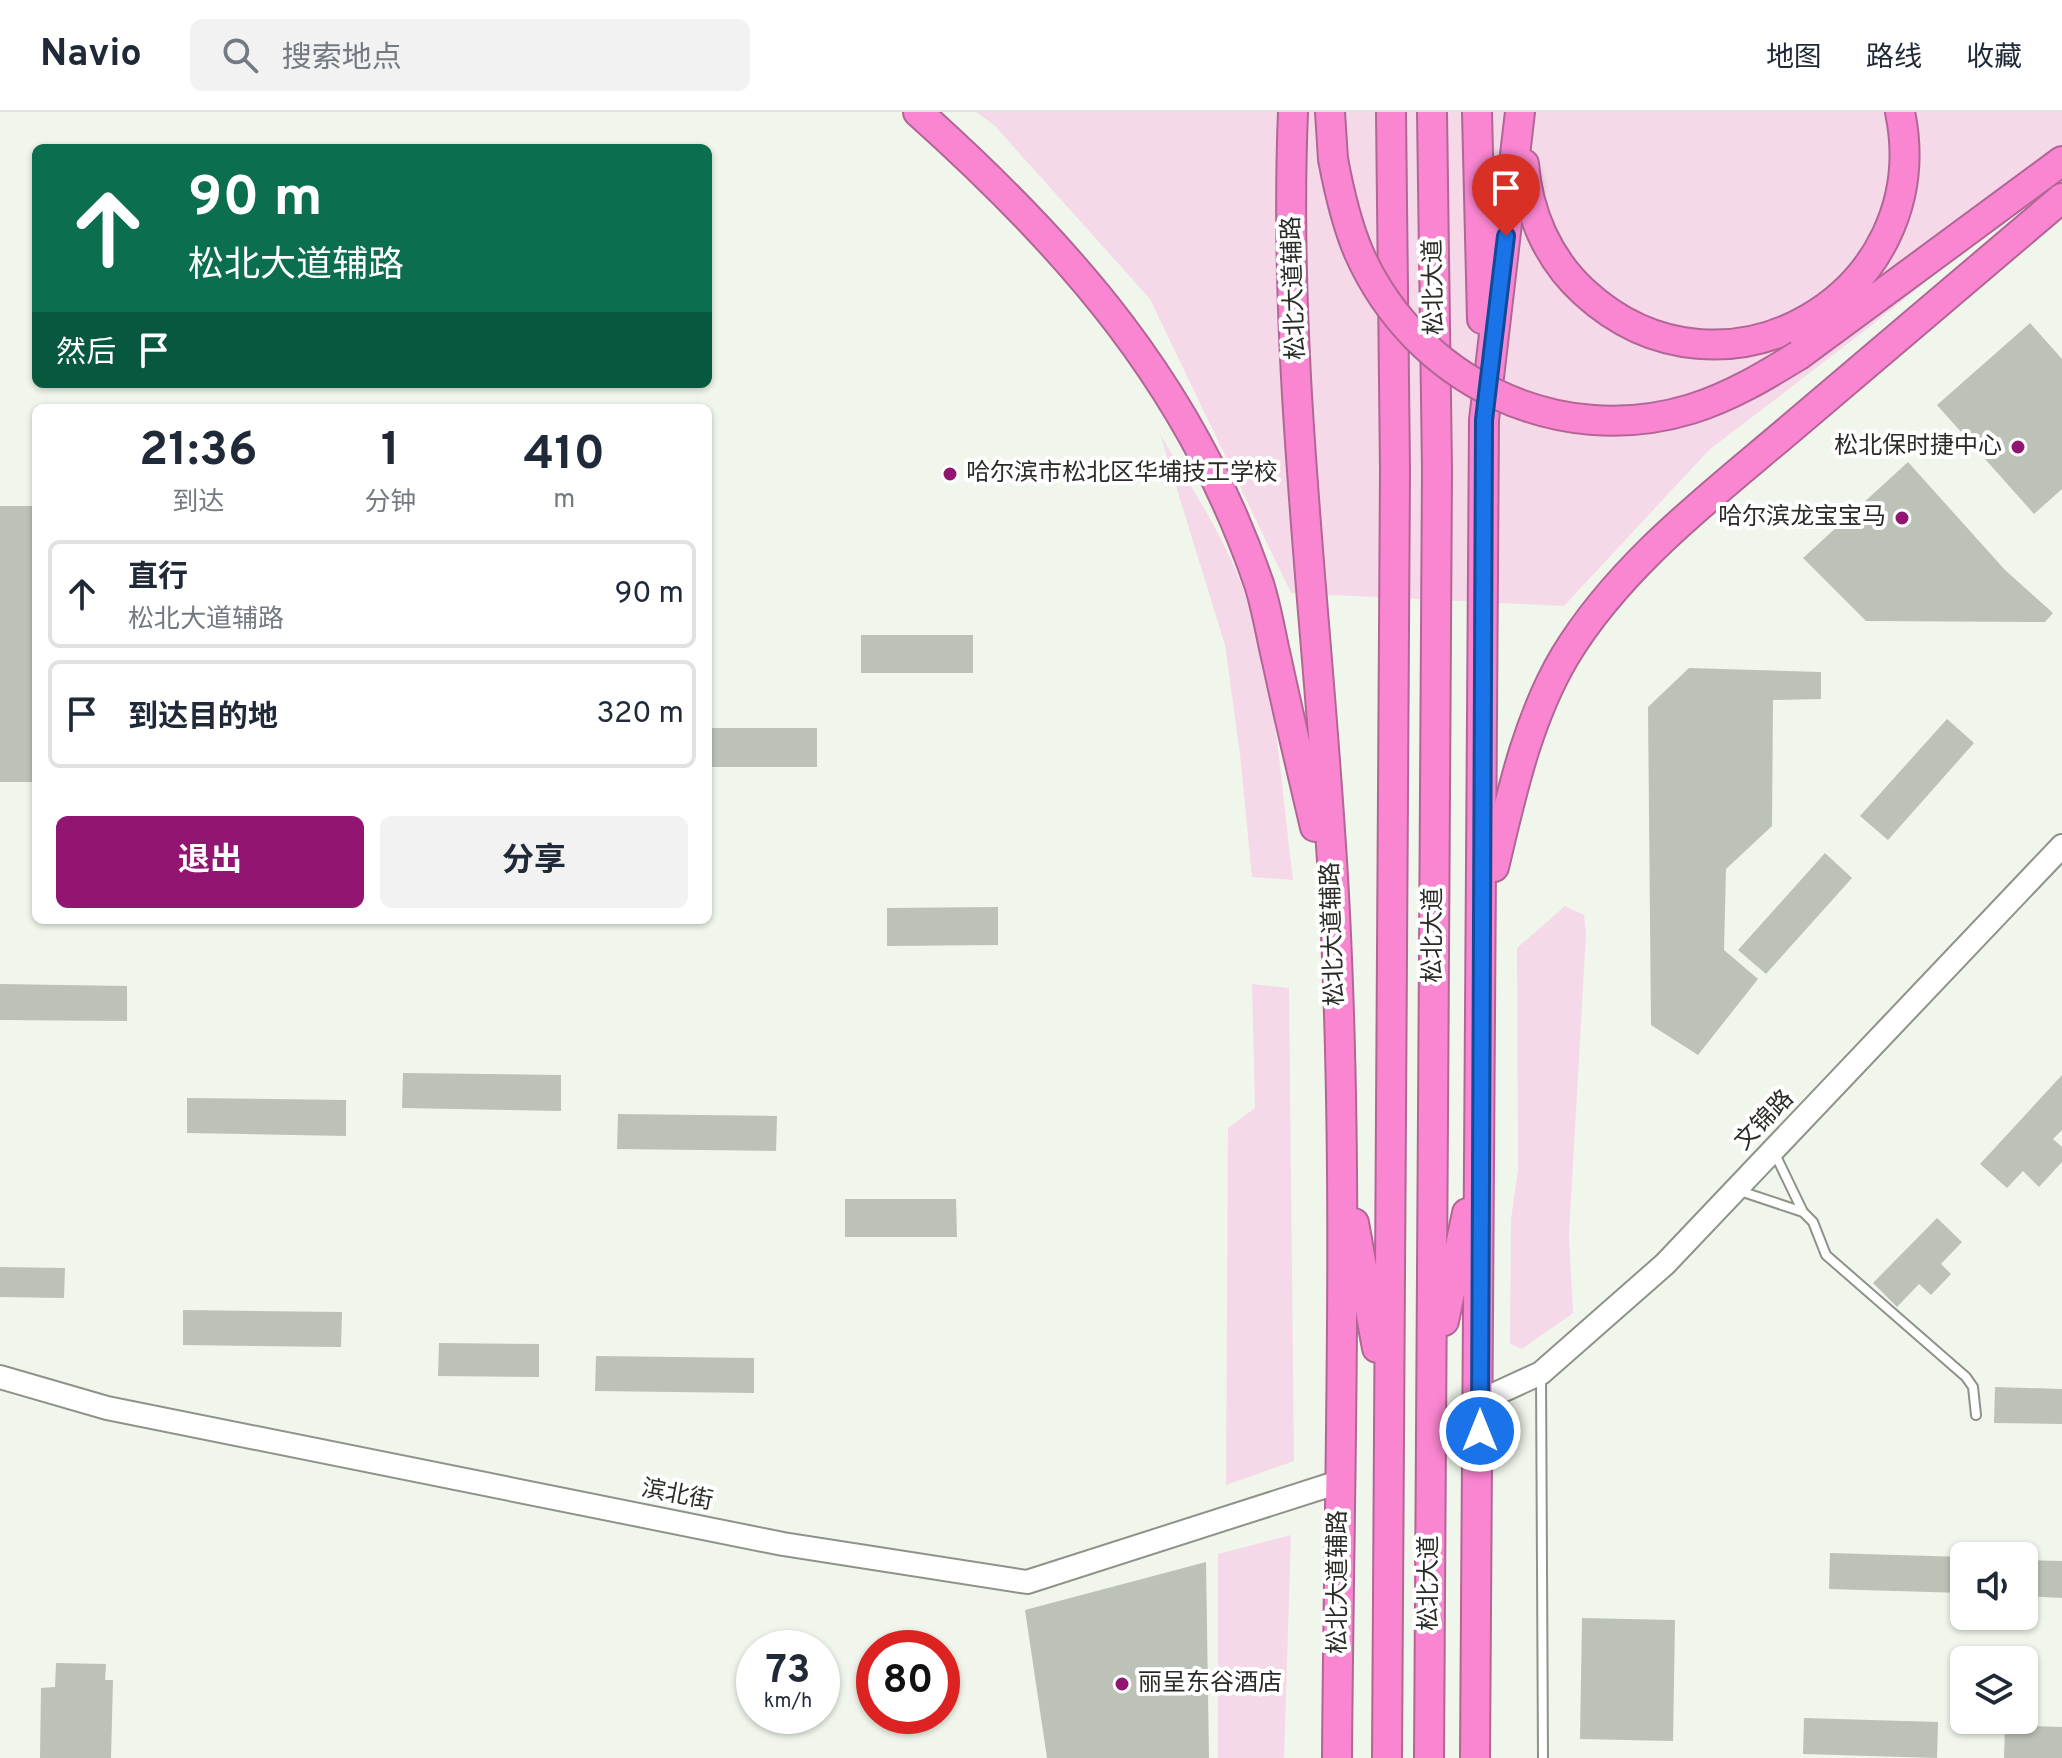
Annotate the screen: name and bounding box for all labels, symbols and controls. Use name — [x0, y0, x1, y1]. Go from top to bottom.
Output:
search box — [190, 19, 750, 91]
text: Navio — [40, 31, 142, 80]
icon: search — [218, 33, 262, 77]
text: 搜索地点 — [282, 41, 402, 78]
text: 地图 — [1766, 41, 1822, 77]
text: 路线 — [1866, 41, 1922, 77]
text: 收藏 — [1966, 41, 2022, 77]
pin — [1472, 154, 1540, 236]
text: 90 m — [188, 165, 323, 235]
icon: arrive — [1484, 166, 1528, 210]
icon: ahead — [56, 176, 160, 280]
street label: 松北大道辅路 — [1277, 216, 1313, 360]
street label: 松北大道 — [1419, 239, 1451, 335]
text: 松北大道辅路 — [188, 244, 404, 290]
icon: arrive — [132, 328, 176, 372]
text: 然后 — [56, 336, 116, 373]
text: 21:36 — [139, 422, 257, 482]
text: 1 — [381, 422, 400, 482]
text: 410 — [523, 426, 605, 486]
place label: 松北保时捷中心 — [1834, 432, 2002, 462]
marker: 松北保时捷中心 — [2009, 438, 2027, 456]
place label: 哈尔滨市松北区华埔技工学校 — [966, 459, 1278, 489]
marker: 哈尔滨市松北区华埔技工学校 — [941, 465, 959, 483]
text: m — [553, 484, 575, 517]
text: 到达 — [172, 487, 224, 520]
text: 分钟 — [364, 487, 416, 520]
place label: 哈尔滨龙宝宝马 — [1718, 503, 1886, 533]
marker: 哈尔滨龙宝宝马 — [1893, 509, 1911, 527]
text: 直行 — [128, 560, 188, 597]
icon: ahead — [60, 572, 104, 616]
text: 90 m — [615, 576, 684, 613]
text: 松北大道辅路 — [128, 604, 284, 637]
icon: arrive — [60, 692, 104, 736]
text: 320 m — [596, 696, 684, 733]
text: 到达目的地 — [128, 700, 278, 737]
button: 退出 — [56, 816, 364, 908]
button: 分享 — [380, 816, 688, 908]
street label: 松北大道辅路 — [1316, 862, 1352, 1006]
street label: 松北大道 — [1419, 887, 1449, 983]
street label: 文锦路 — [1729, 1085, 1801, 1157]
position arrow — [1438, 1389, 1522, 1473]
street label: 滨北街 — [639, 1474, 715, 1518]
street label: 松北大道辅路 — [1324, 1510, 1354, 1654]
street label: 松北大道 — [1415, 1535, 1445, 1631]
map controls — [1950, 1542, 2038, 1734]
button: sound — [1950, 1542, 2038, 1630]
speed limit sign: 80 — [856, 1630, 960, 1734]
button: layers — [1950, 1646, 2038, 1734]
text: 73 — [766, 1647, 810, 1697]
place label: 丽呈东谷酒店 — [1138, 1669, 1282, 1699]
marker: 丽呈东谷酒店 — [1113, 1675, 1131, 1693]
text: km/h — [764, 1689, 812, 1715]

